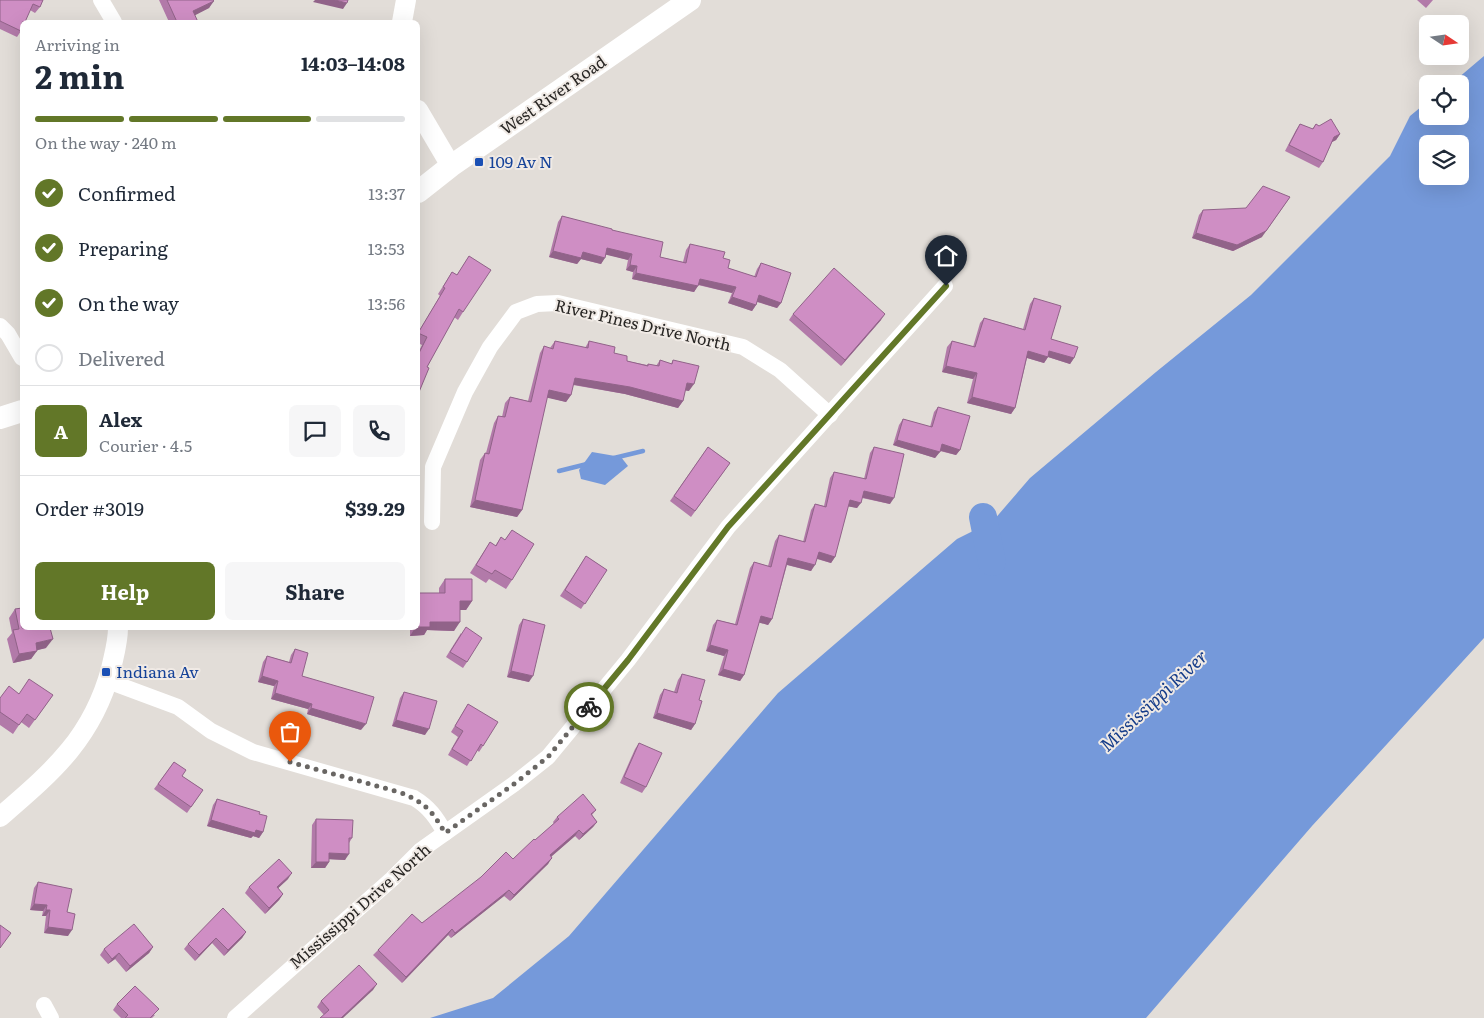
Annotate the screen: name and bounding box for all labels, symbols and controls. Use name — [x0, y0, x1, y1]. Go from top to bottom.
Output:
north arrow — [1419, 15, 1469, 65]
map controls — [1419, 15, 1469, 185]
text: Arriving in — [35, 32, 120, 56]
text: 14:03–14:08 — [301, 49, 405, 77]
street label: West River Road — [495, 49, 610, 140]
text: 2 min — [35, 51, 124, 99]
button: locate — [1419, 75, 1469, 125]
text: On the way · 240 m — [35, 130, 177, 154]
button: layers — [1419, 135, 1469, 185]
place label: 109 Av N — [489, 149, 553, 173]
marker: 109 Av N — [473, 156, 485, 168]
icon: check — [35, 179, 63, 207]
text: Confirmed — [78, 179, 176, 207]
text: 13:37 — [368, 181, 405, 205]
icon: check — [35, 234, 63, 262]
text: Preparing — [78, 234, 168, 262]
pin — [925, 235, 967, 286]
text: 13:53 — [368, 236, 405, 260]
icon: home — [932, 242, 960, 270]
icon: check — [35, 289, 63, 317]
text: On the way — [78, 289, 179, 317]
text: 13:56 — [368, 291, 405, 315]
street label: River Pines Drive North — [553, 292, 734, 356]
text: Delivered — [78, 344, 165, 372]
text: Alex — [99, 405, 142, 433]
button: chat — [289, 405, 341, 457]
button: phone — [353, 405, 405, 457]
text: A — [54, 417, 68, 445]
text: Courier · 4.5 — [99, 433, 192, 457]
text: Order #3019 — [35, 494, 144, 522]
text: $39.29 — [345, 494, 405, 522]
button: Help — [35, 562, 215, 620]
button: Share — [225, 562, 405, 620]
water label: Mississippi River — [1093, 643, 1213, 757]
place label: Indiana Av — [116, 659, 199, 683]
marker: Indiana Av — [100, 666, 112, 678]
courier — [564, 682, 614, 732]
icon: bike — [575, 693, 603, 721]
pin — [269, 711, 311, 762]
icon: bag — [276, 718, 304, 746]
street label: Mississippi Drive North — [283, 837, 436, 974]

